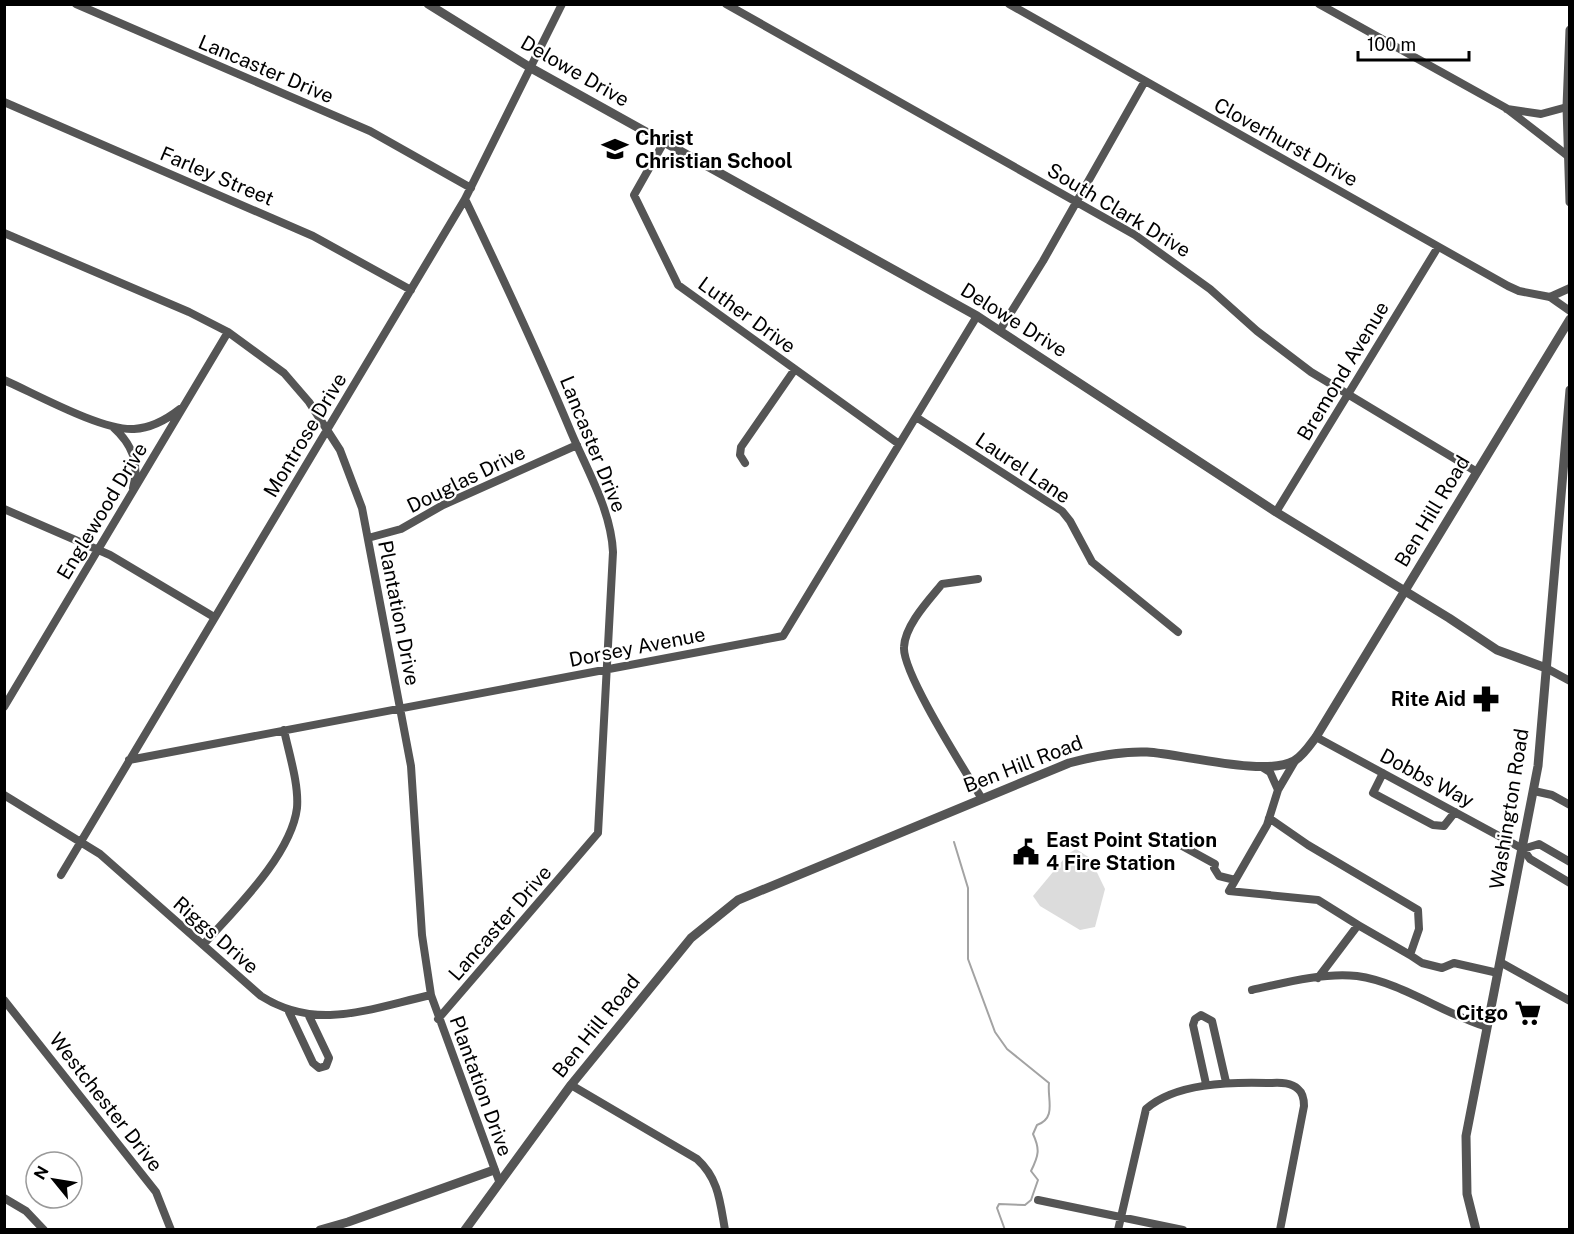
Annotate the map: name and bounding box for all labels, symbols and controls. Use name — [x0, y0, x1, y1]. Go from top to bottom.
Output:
scale bar — [1358, 24, 1469, 62]
street label: Lancaster Drive — [195, 30, 337, 108]
street label: Delowe Drive — [516, 30, 634, 112]
text: 100 m — [1367, 34, 1416, 55]
street label: Cloverhurst Drive — [1210, 93, 1362, 191]
place label: Christ Christian School — [635, 126, 793, 173]
school or university icon: Christ Christian School — [600, 134, 630, 164]
street label: Farley Street — [157, 141, 277, 211]
street label: South Clark Drive — [1043, 158, 1195, 262]
street label: Luther Drive — [694, 272, 800, 358]
street label: Delowe Drive — [956, 278, 1072, 362]
street label: Bremond Avenue — [1292, 297, 1394, 445]
street label: Montrose Drive — [258, 369, 352, 501]
street label: Lancaster Drive — [555, 372, 631, 516]
street label: Laurel Lane — [971, 428, 1075, 508]
street label: Englewood Drive — [52, 438, 152, 584]
street label: Douglas Drive — [403, 440, 529, 518]
street label: Ben Hill Road — [1389, 451, 1475, 571]
street label: Plantation Drive — [373, 538, 425, 688]
street label: Dorsey Avenue — [567, 622, 707, 672]
pharmacy icon: Rite Aid — [1471, 684, 1501, 714]
place label: Rite Aid — [1391, 687, 1466, 711]
street label: Washington Road — [1484, 727, 1534, 891]
street label: Ben Hill Road — [960, 730, 1086, 798]
street label: Dobbs Way — [1376, 743, 1478, 813]
place label: East Point Station 4 Fire Station — [1046, 828, 1217, 875]
public building icon: East Point Station 4 Fire Station — [1011, 837, 1041, 867]
street label: Lancaster Drive — [443, 860, 557, 986]
street label: Riggs Drive — [168, 891, 264, 979]
street label: Ben Hill Road — [547, 970, 645, 1082]
supermarket icon: Citgo — [1513, 998, 1543, 1028]
place label: Citgo — [1456, 1001, 1508, 1025]
street label: Plantation Drive — [444, 1013, 518, 1159]
street label: Westchester Drive — [44, 1028, 168, 1176]
north arrow — [24, 1150, 84, 1210]
text: N — [30, 1163, 53, 1183]

